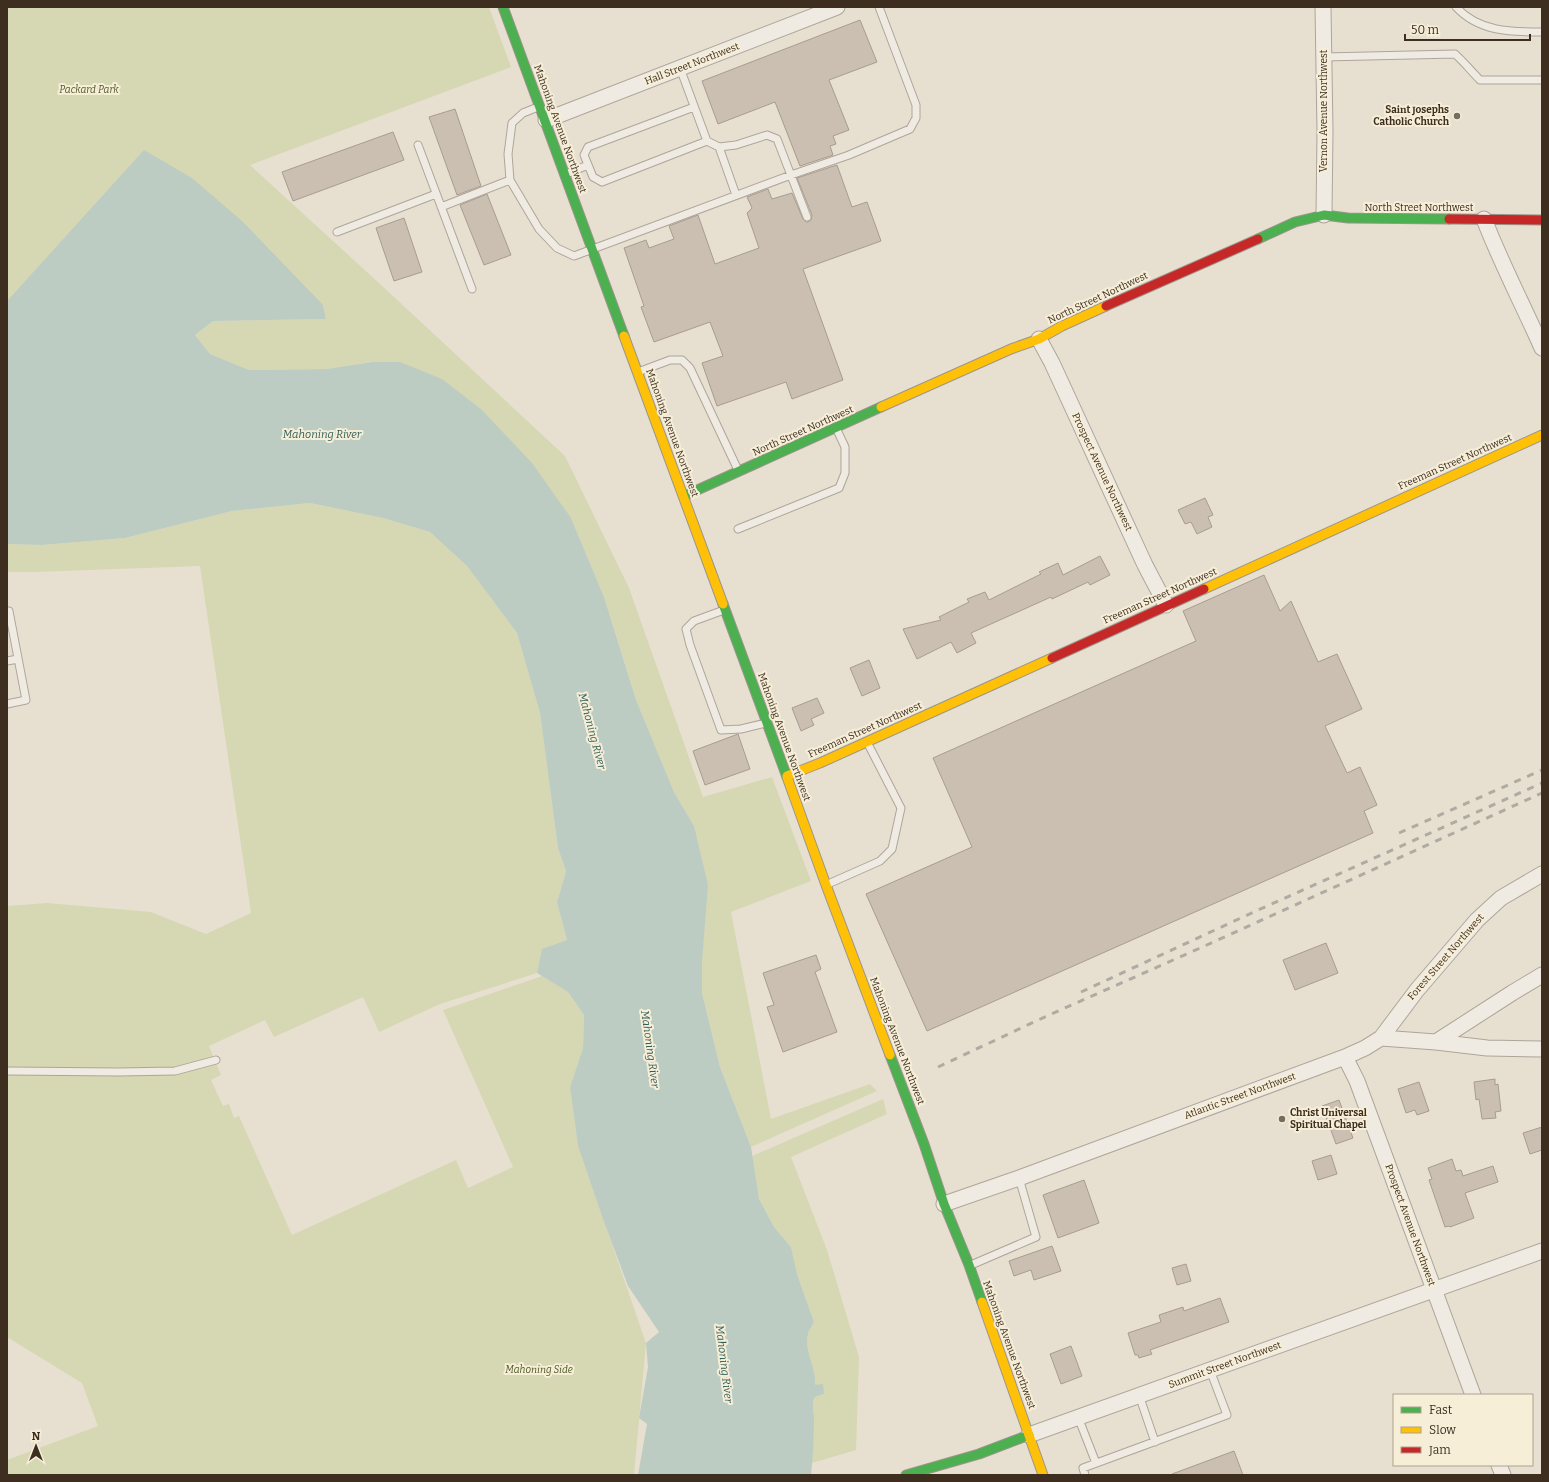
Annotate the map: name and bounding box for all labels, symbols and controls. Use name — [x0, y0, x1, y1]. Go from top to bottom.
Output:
scale bar — [1405, 16, 1530, 42]
text: 50 m — [1411, 23, 1440, 37]
street label: Hall Street Northwest — [643, 40, 741, 88]
street label: Vernon Avenue Northwest — [1318, 49, 1330, 172]
street label: Mahoning Avenue Northwest — [531, 63, 589, 195]
park label: Packard Park — [59, 84, 119, 96]
place label: Saint Josephs Catholic Church — [1373, 104, 1450, 128]
marker: Saint Josephs Catholic Church — [1452, 111, 1462, 121]
street label: North Street Northwest — [1365, 202, 1474, 214]
street label: North Street Northwest — [1046, 269, 1150, 326]
street label: Mahoning Avenue Northwest — [643, 367, 701, 499]
street label: North Street Northwest — [751, 403, 856, 459]
street label: Prospect Avenue Northwest — [1069, 411, 1135, 533]
water label: Mahoning River — [283, 428, 362, 441]
street label: Freeman Street Northwest — [1396, 431, 1514, 493]
street label: Freeman Street Northwest — [1101, 565, 1219, 627]
street label: Mahoning Avenue Northwest — [755, 671, 813, 803]
water label: Mahoning River — [576, 691, 609, 771]
street label: Freeman Street Northwest — [806, 699, 924, 761]
street label: Forest Street Northwest — [1405, 911, 1487, 1003]
street label: Mahoning Avenue Northwest — [867, 976, 927, 1107]
water label: Mahoning River — [638, 1009, 662, 1089]
street label: Atlantic Street Northwest — [1183, 1070, 1298, 1122]
place label: Christ Universal Spiritual Chapel — [1290, 1107, 1367, 1131]
marker: Christ Universal Spiritual Chapel — [1277, 1114, 1287, 1124]
street label: Prospect Avenue Northwest — [1382, 1162, 1438, 1288]
street label: Mahoning Avenue Northwest — [980, 1279, 1038, 1411]
water label: Mahoning River — [713, 1324, 735, 1404]
street label: Summit Street Northwest — [1167, 1339, 1283, 1391]
park label: Mahoning Side — [505, 1364, 573, 1376]
legend — [1393, 1394, 1533, 1466]
text: Fast — [1429, 1403, 1453, 1417]
text: Slow — [1429, 1423, 1456, 1437]
north arrow — [16, 1426, 56, 1466]
text: N — [32, 1430, 41, 1443]
text: Jam — [1428, 1443, 1451, 1457]

